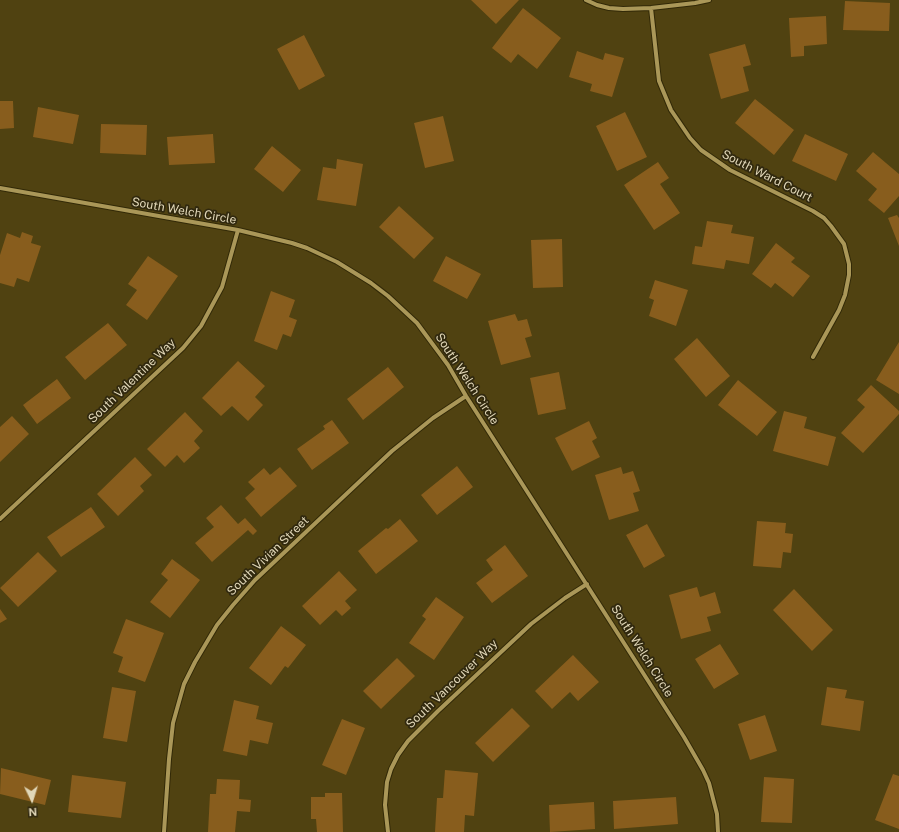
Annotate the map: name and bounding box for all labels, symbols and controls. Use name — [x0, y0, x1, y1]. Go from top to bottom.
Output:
street label: South Ward Court — [719, 147, 815, 205]
street label: South Welch Circle — [131, 195, 237, 227]
street label: South Welch Circle — [432, 331, 502, 427]
street label: South Valentine Way — [85, 336, 179, 426]
street label: South Vivian Street — [224, 513, 312, 599]
street label: South Welch Circle — [608, 602, 676, 700]
street label: South Vancouver Way — [403, 637, 501, 731]
north arrow — [12, 780, 52, 820]
text: N — [28, 806, 38, 818]

